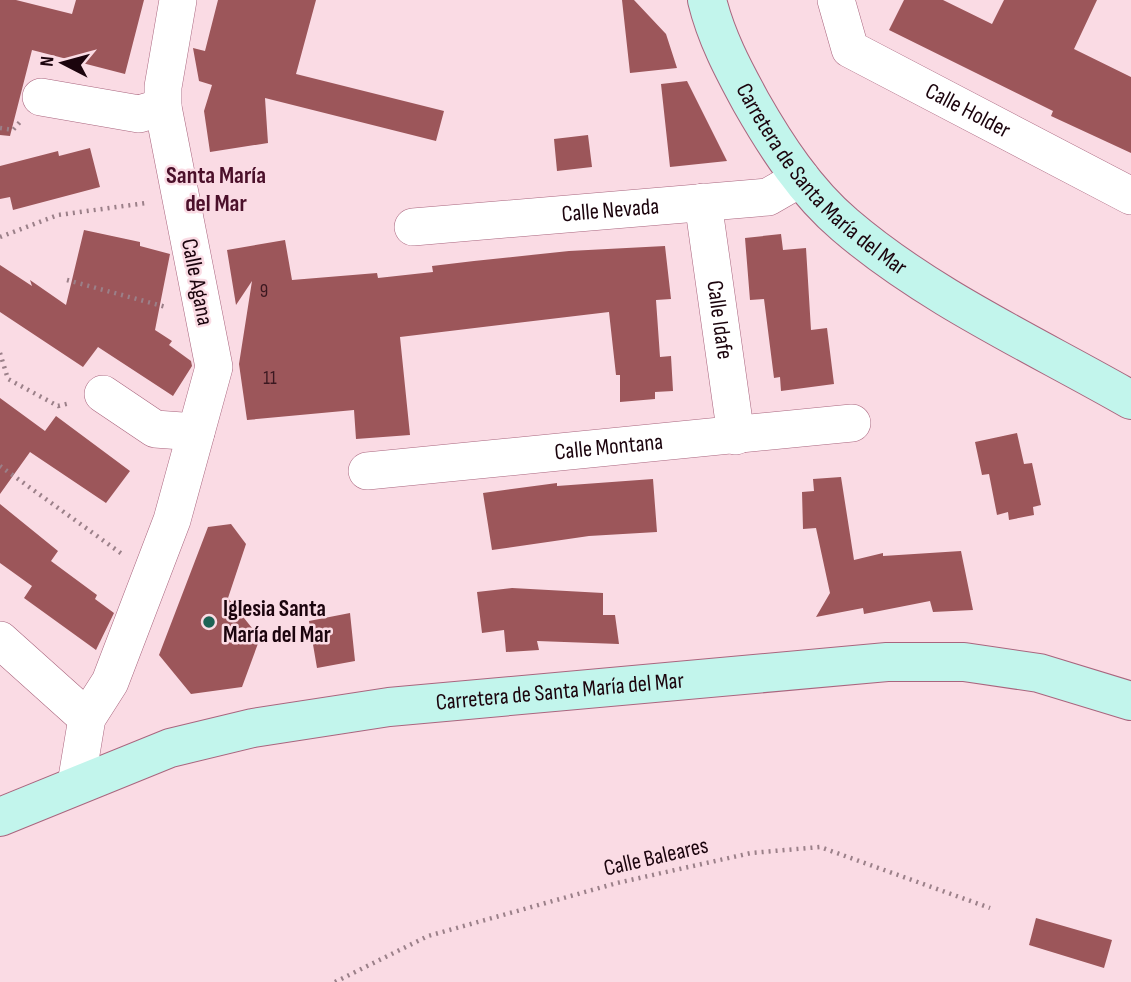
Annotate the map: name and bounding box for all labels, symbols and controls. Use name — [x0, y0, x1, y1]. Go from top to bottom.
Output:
north arrow — [28, 28, 98, 98]
text: N — [36, 55, 60, 68]
street label: Calle Holder — [921, 77, 1016, 145]
street label: Carretera de Santa María del Mar — [730, 79, 913, 282]
district label: Santa María del Mar — [166, 161, 266, 218]
street label: Calle Nevada — [560, 192, 660, 228]
street label: Calle Agana — [175, 236, 219, 328]
street label: Calle Idafe — [700, 278, 739, 361]
house number: 9 — [260, 280, 268, 303]
house number: 11 — [263, 367, 277, 390]
street label: Calle Montana — [553, 428, 664, 466]
place label: Iglesia Santa María del Mar — [223, 595, 331, 649]
marker: Iglesia Santa María del Mar — [201, 614, 217, 630]
street label: Carretera de Santa María del Mar — [435, 666, 686, 717]
street label: Calle Baleares — [601, 831, 711, 883]

